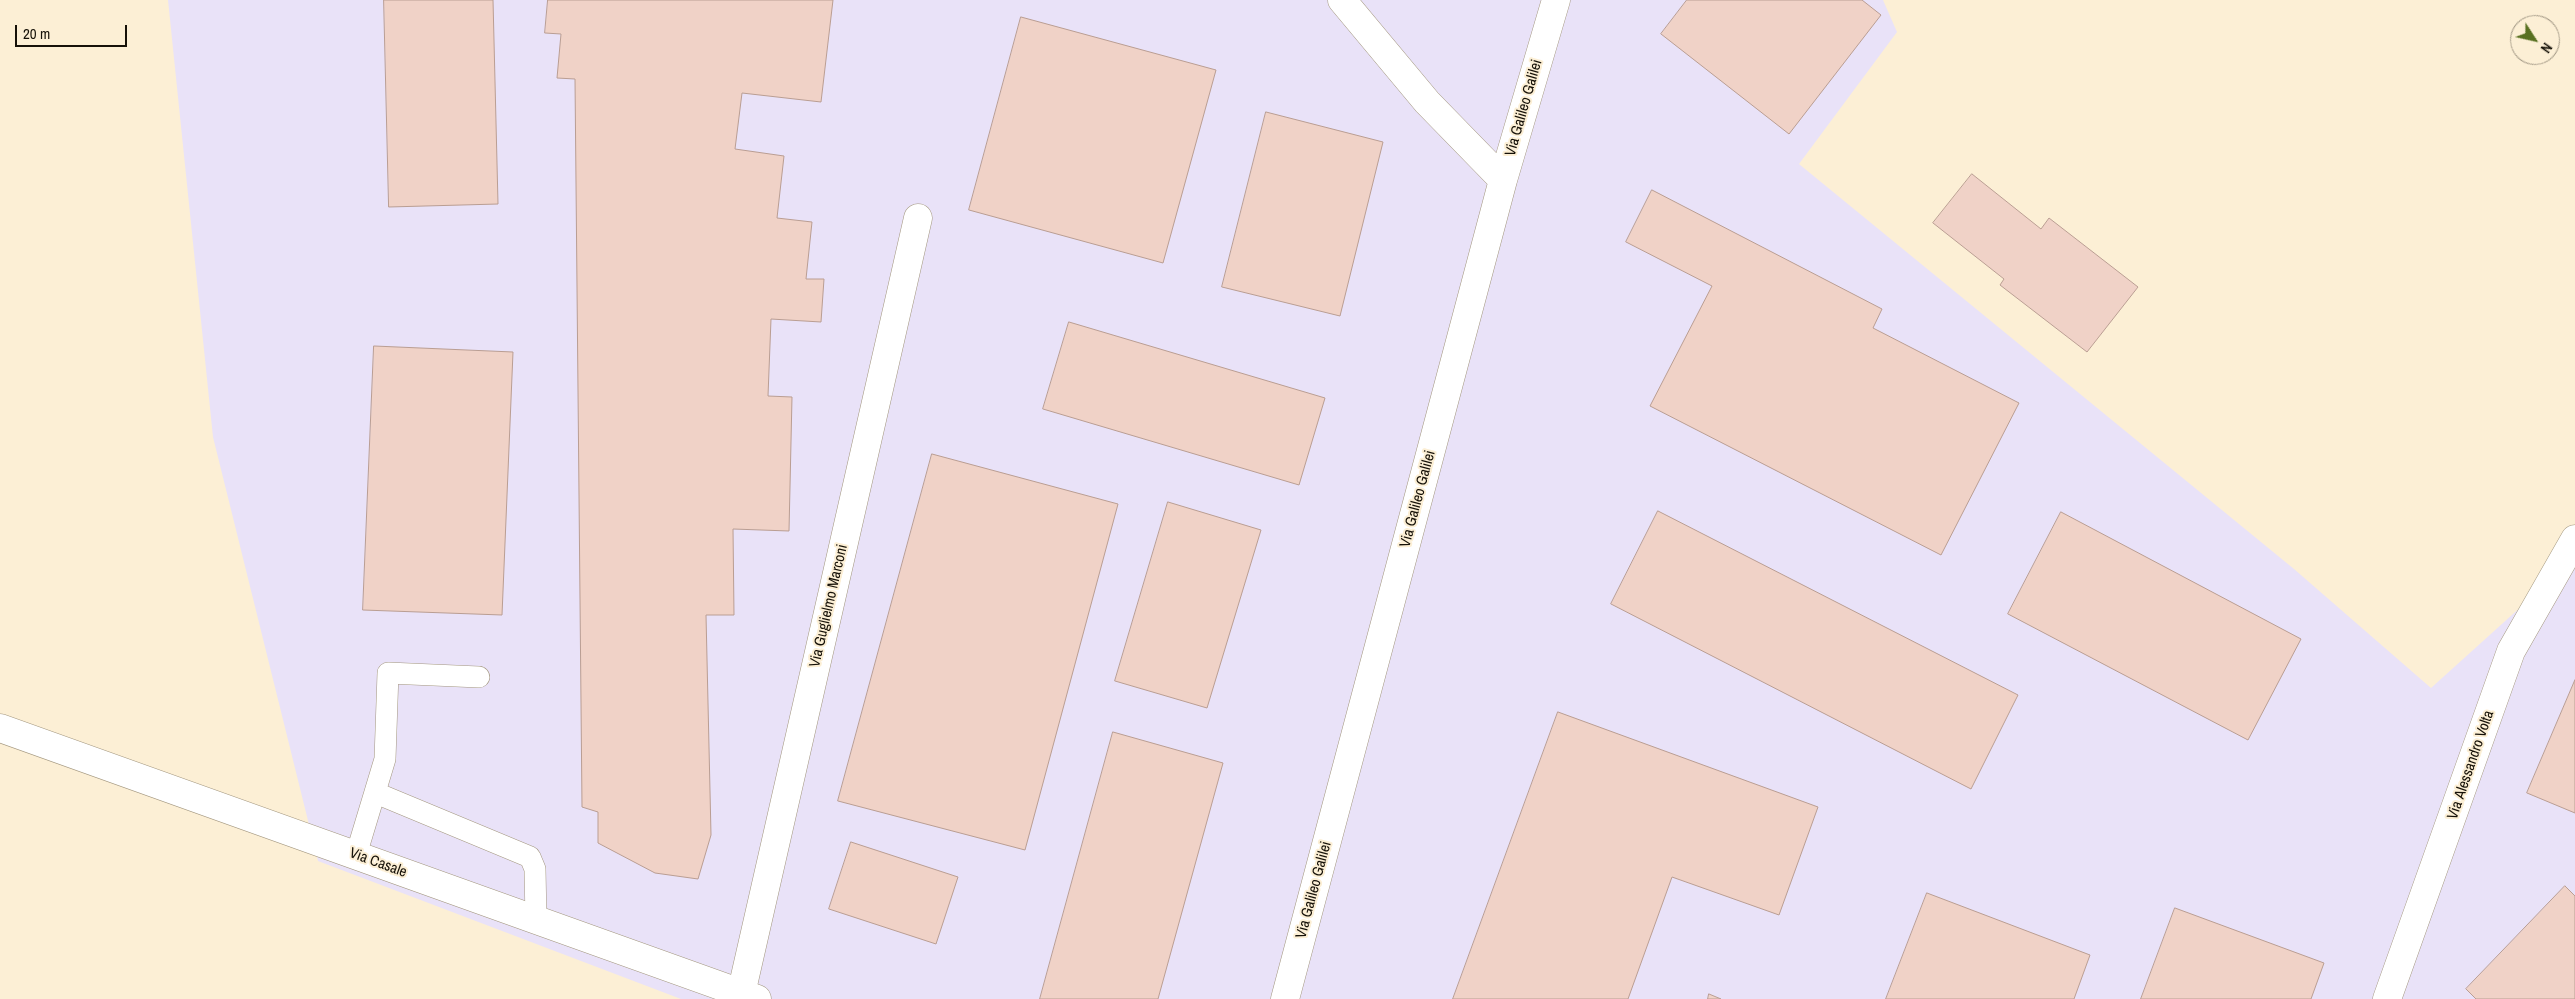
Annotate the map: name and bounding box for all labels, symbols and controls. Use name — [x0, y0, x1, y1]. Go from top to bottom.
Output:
scale bar — [18, 15, 130, 47]
north arrow — [2510, 15, 2560, 65]
text: 20 m — [23, 23, 50, 44]
text: N — [2537, 39, 2556, 57]
street label: Via Galileo Galilei — [1502, 58, 1546, 158]
street label: Via Galileo Galilei — [1396, 449, 1440, 549]
street label: Via Guglielmo Marconi — [806, 543, 852, 669]
street label: Via Alessandro Volta — [2444, 708, 2498, 822]
street label: Via Galileo Galilei — [1292, 840, 1336, 940]
street label: Via Casale — [347, 844, 409, 882]

